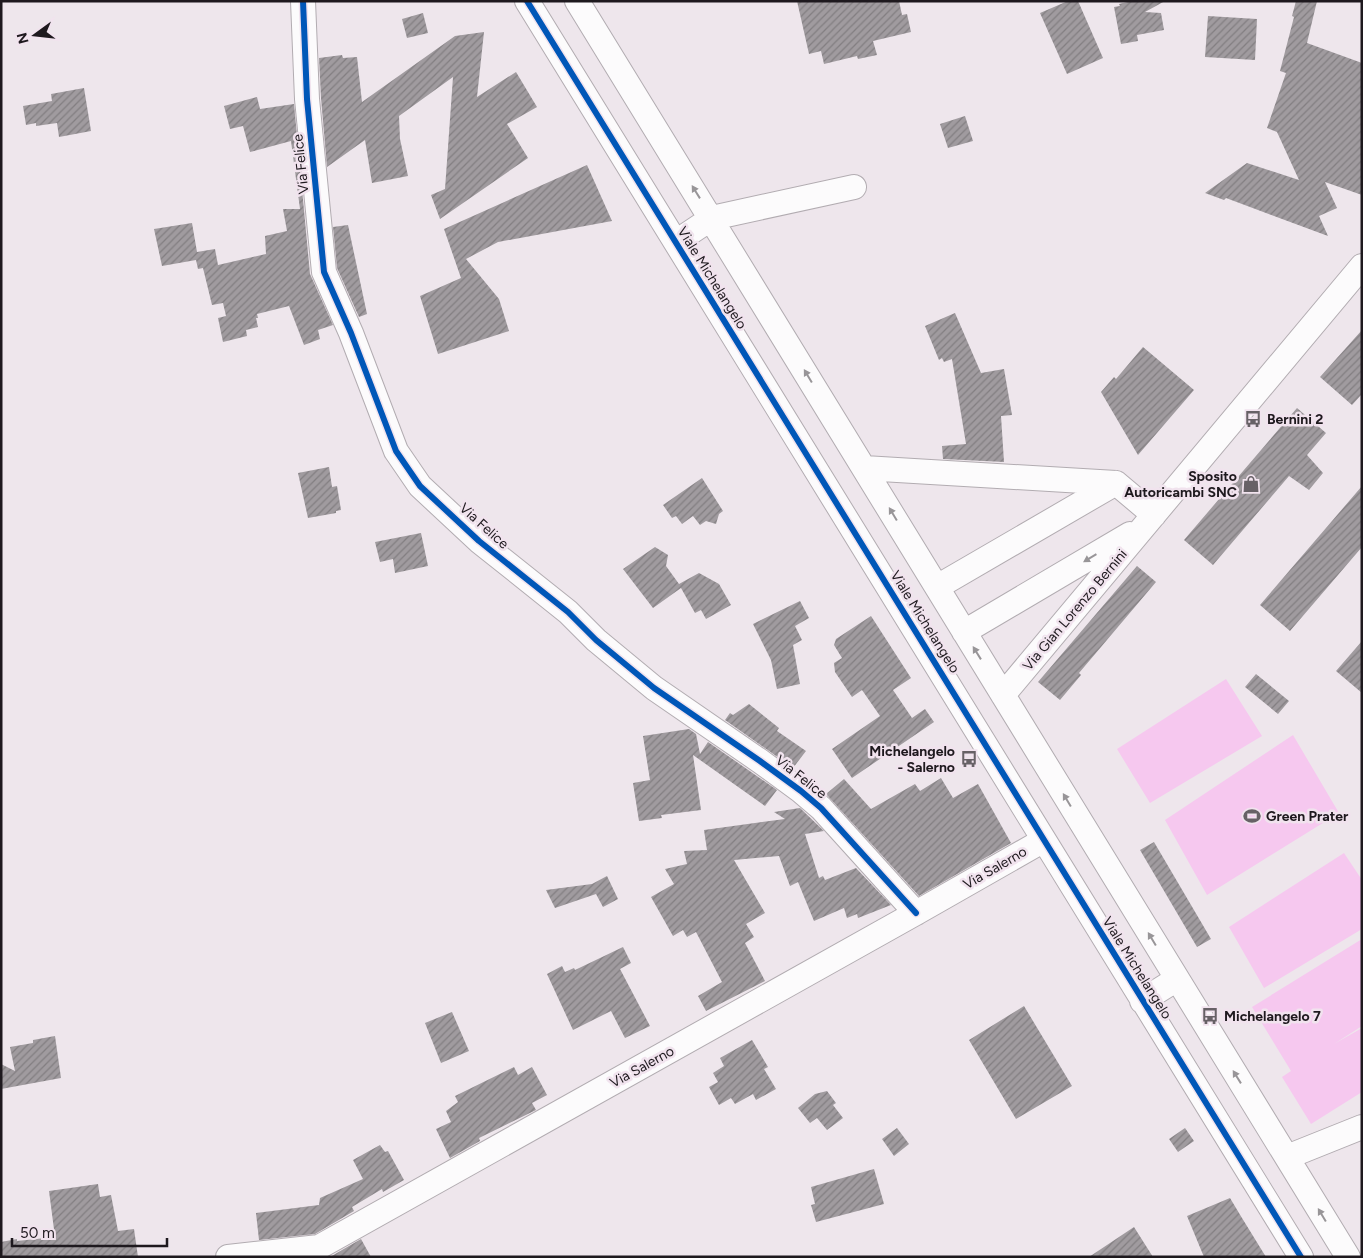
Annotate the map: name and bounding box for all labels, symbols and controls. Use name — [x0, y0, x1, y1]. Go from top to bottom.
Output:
north arrow — [10, 10, 60, 60]
text: N — [13, 31, 33, 46]
street label: Via Felice — [289, 133, 313, 195]
one-way arrow — [691, 186, 700, 199]
street label: Viale Michelangelo — [674, 224, 750, 332]
one-way arrow — [804, 369, 813, 382]
bus stop icon: Bernini 2 — [1243, 409, 1263, 429]
place label: Bernini 2 — [1267, 411, 1323, 428]
place label: Sposito Autoricambi SNC — [1124, 468, 1237, 501]
shop icon: Sposito Autoricambi SNC — [1241, 474, 1261, 494]
street label: Via Felice — [456, 500, 512, 553]
one-way arrow — [888, 508, 897, 521]
street label: Via Gian Lorenzo Bernini — [1019, 546, 1131, 674]
one-way arrow — [1083, 554, 1096, 563]
street label: Viale Michelangelo — [887, 568, 963, 676]
one-way arrow — [973, 647, 982, 660]
place label: Michelangelo - Salerno — [869, 743, 955, 776]
bus stop icon: Michelangelo - Salerno — [959, 749, 979, 769]
street label: Via Felice — [772, 752, 830, 802]
one-way arrow — [1062, 793, 1072, 806]
sports icon: Green Prater — [1242, 806, 1262, 826]
place label: Green Prater — [1266, 808, 1349, 825]
street label: Via Salerno — [960, 843, 1030, 893]
street label: Viale Michelangelo — [1099, 914, 1175, 1022]
one-way arrow — [1147, 932, 1156, 945]
bus stop icon: Michelangelo 7 — [1200, 1006, 1220, 1026]
place label: Michelangelo 7 — [1224, 1008, 1321, 1025]
street label: Via Salerno — [607, 1042, 677, 1092]
one-way arrow — [1233, 1070, 1242, 1083]
one-way arrow — [1318, 1209, 1327, 1222]
scale bar — [12, 1216, 168, 1248]
text: 50 m — [20, 1224, 55, 1242]

